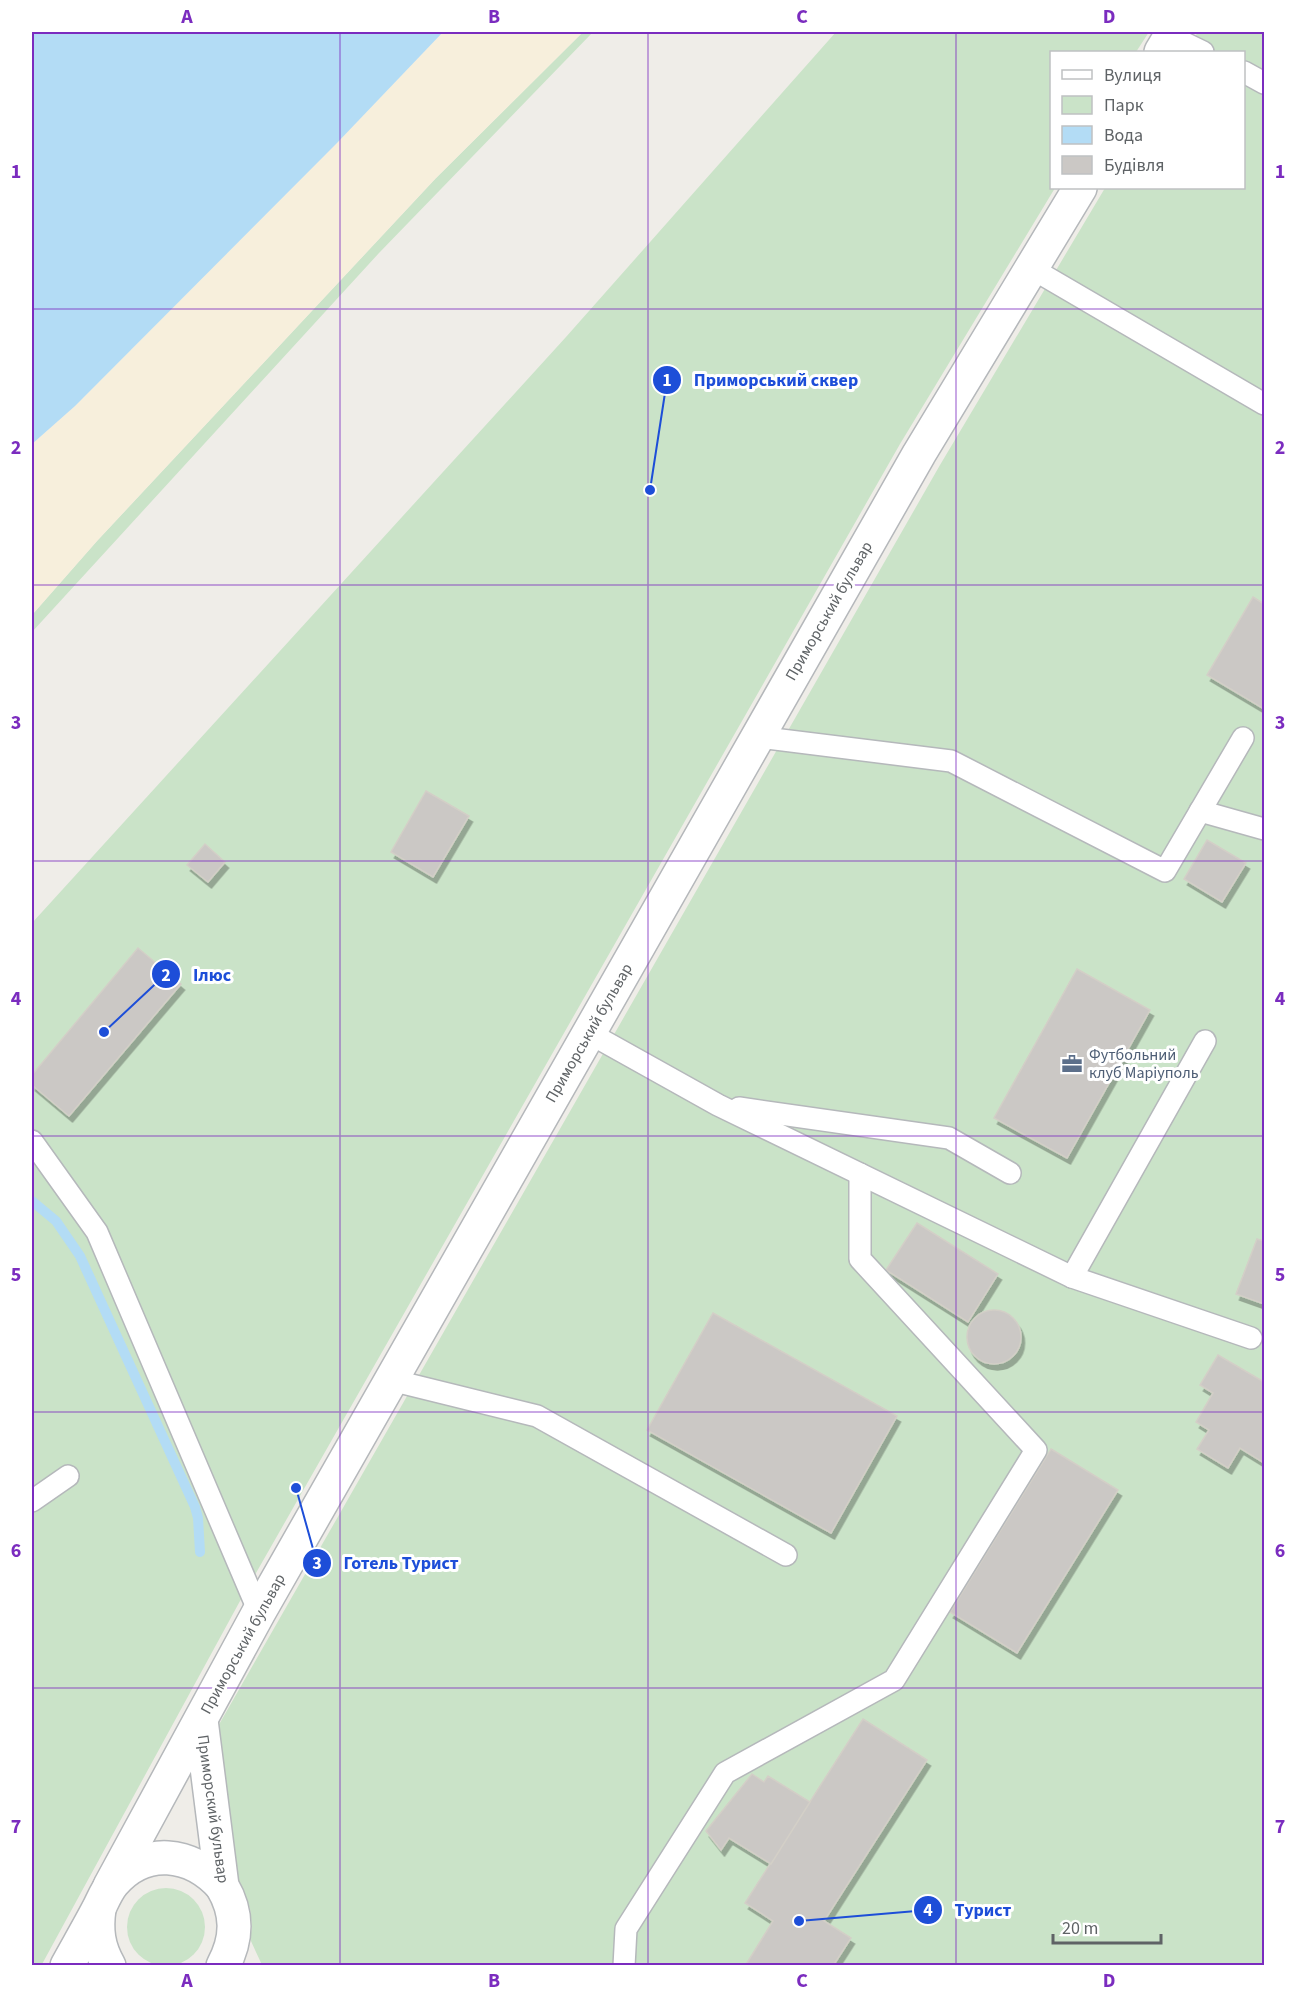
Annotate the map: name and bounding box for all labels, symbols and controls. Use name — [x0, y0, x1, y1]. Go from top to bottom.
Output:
text: A — [180, 3, 193, 31]
text: B — [488, 3, 500, 31]
text: C — [796, 3, 808, 31]
text: D — [1103, 3, 1115, 31]
legend — [1050, 51, 1245, 189]
text: Вулиця — [1104, 63, 1162, 88]
text: Парк — [1104, 93, 1144, 118]
text: Вода — [1104, 123, 1143, 148]
text: Будівля — [1104, 153, 1164, 178]
text: 1 — [11, 158, 21, 186]
text: 1 — [1275, 158, 1285, 186]
callout: Приморський сквер — [652, 362, 870, 398]
text: 1 — [662, 368, 672, 393]
text: Приморський сквер — [694, 368, 858, 393]
text: 2 — [11, 434, 21, 462]
text: 2 — [1275, 434, 1285, 462]
street label: Приморський бульвар — [780, 537, 878, 685]
text: 3 — [11, 709, 21, 737]
text: 3 — [1275, 709, 1285, 737]
callout: Ілюс — [151, 956, 243, 992]
street label: Приморський бульвар — [540, 959, 638, 1107]
text: 2 — [161, 963, 171, 988]
text: Ілюс — [193, 963, 232, 988]
text: 4 — [11, 985, 22, 1013]
text: 4 — [1275, 985, 1286, 1013]
place label: Футбольний клуб Маріуполь — [1089, 1044, 1199, 1084]
office icon: Футбольний клуб Маріуполь — [1060, 1052, 1084, 1076]
text: 5 — [11, 1261, 21, 1289]
text: 5 — [1275, 1261, 1285, 1289]
text: 6 — [11, 1537, 21, 1565]
text: 6 — [1275, 1537, 1285, 1565]
callout: Готель Турист — [302, 1545, 471, 1581]
text: 3 — [312, 1551, 322, 1576]
text: Готель Турист — [343, 1551, 459, 1576]
street label: Приморський бульвар — [195, 1570, 291, 1718]
street label: Приморский бульвар — [192, 1733, 234, 1885]
text: 7 — [11, 1813, 21, 1841]
text: 7 — [1275, 1813, 1285, 1841]
callout: Турист — [913, 1892, 1024, 1928]
text: 4 — [923, 1898, 933, 1923]
text: Турист — [955, 1898, 1012, 1923]
scale bar — [1053, 1907, 1161, 1945]
text: 20 m — [1062, 1916, 1098, 1941]
text: A — [180, 1967, 193, 1995]
text: B — [488, 1967, 500, 1995]
text: C — [796, 1967, 808, 1995]
text: D — [1103, 1967, 1115, 1995]

